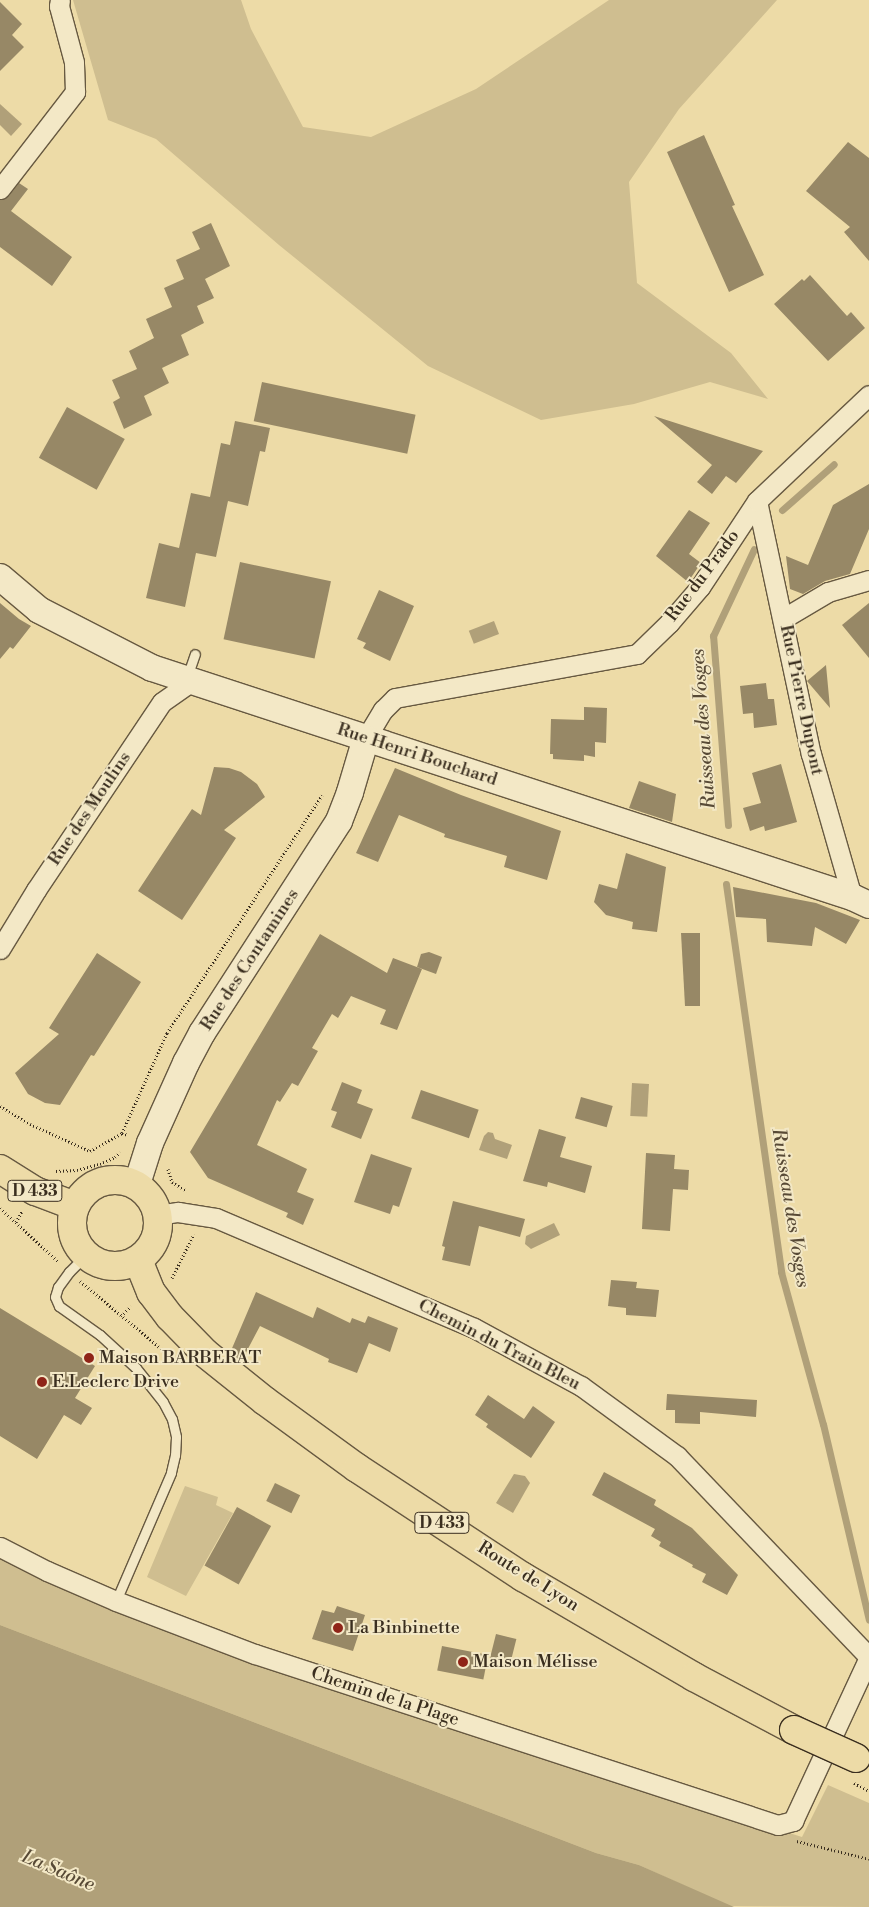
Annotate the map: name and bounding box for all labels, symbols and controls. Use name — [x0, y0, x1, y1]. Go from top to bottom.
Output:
street label: Rue du Prado — [662, 526, 744, 626]
street label: Rue Pierre Dupont — [775, 623, 827, 777]
water label: Ruisseau des Vosges — [687, 648, 721, 810]
street label: Rue Henri Bouchard — [334, 719, 500, 791]
street label: Rue des Moulins — [44, 748, 136, 870]
street label: Rue des Contamines — [196, 885, 304, 1035]
water label: Ruisseau des Vosges — [766, 1127, 814, 1289]
road number: D 433 — [6, 1178, 64, 1204]
street label: Chemin du Train Bleu — [414, 1295, 584, 1395]
place label: Maison BARBERAT — [99, 1347, 261, 1369]
marker: Maison BARBERAT — [83, 1352, 95, 1364]
place label: E.Leclerc Drive — [52, 1371, 179, 1393]
marker: E.Leclerc Drive — [36, 1376, 48, 1388]
road number: D 433 — [413, 1510, 471, 1536]
street label: Route de Lyon — [473, 1537, 583, 1617]
place label: La Binbinette — [348, 1617, 460, 1639]
marker: La Binbinette — [332, 1622, 344, 1634]
place label: Maison Mélisse — [473, 1651, 598, 1673]
marker: Maison Mélisse — [457, 1656, 469, 1668]
street label: Chemin de la Plage — [308, 1663, 462, 1731]
water label: La Saône — [18, 1846, 98, 1896]

